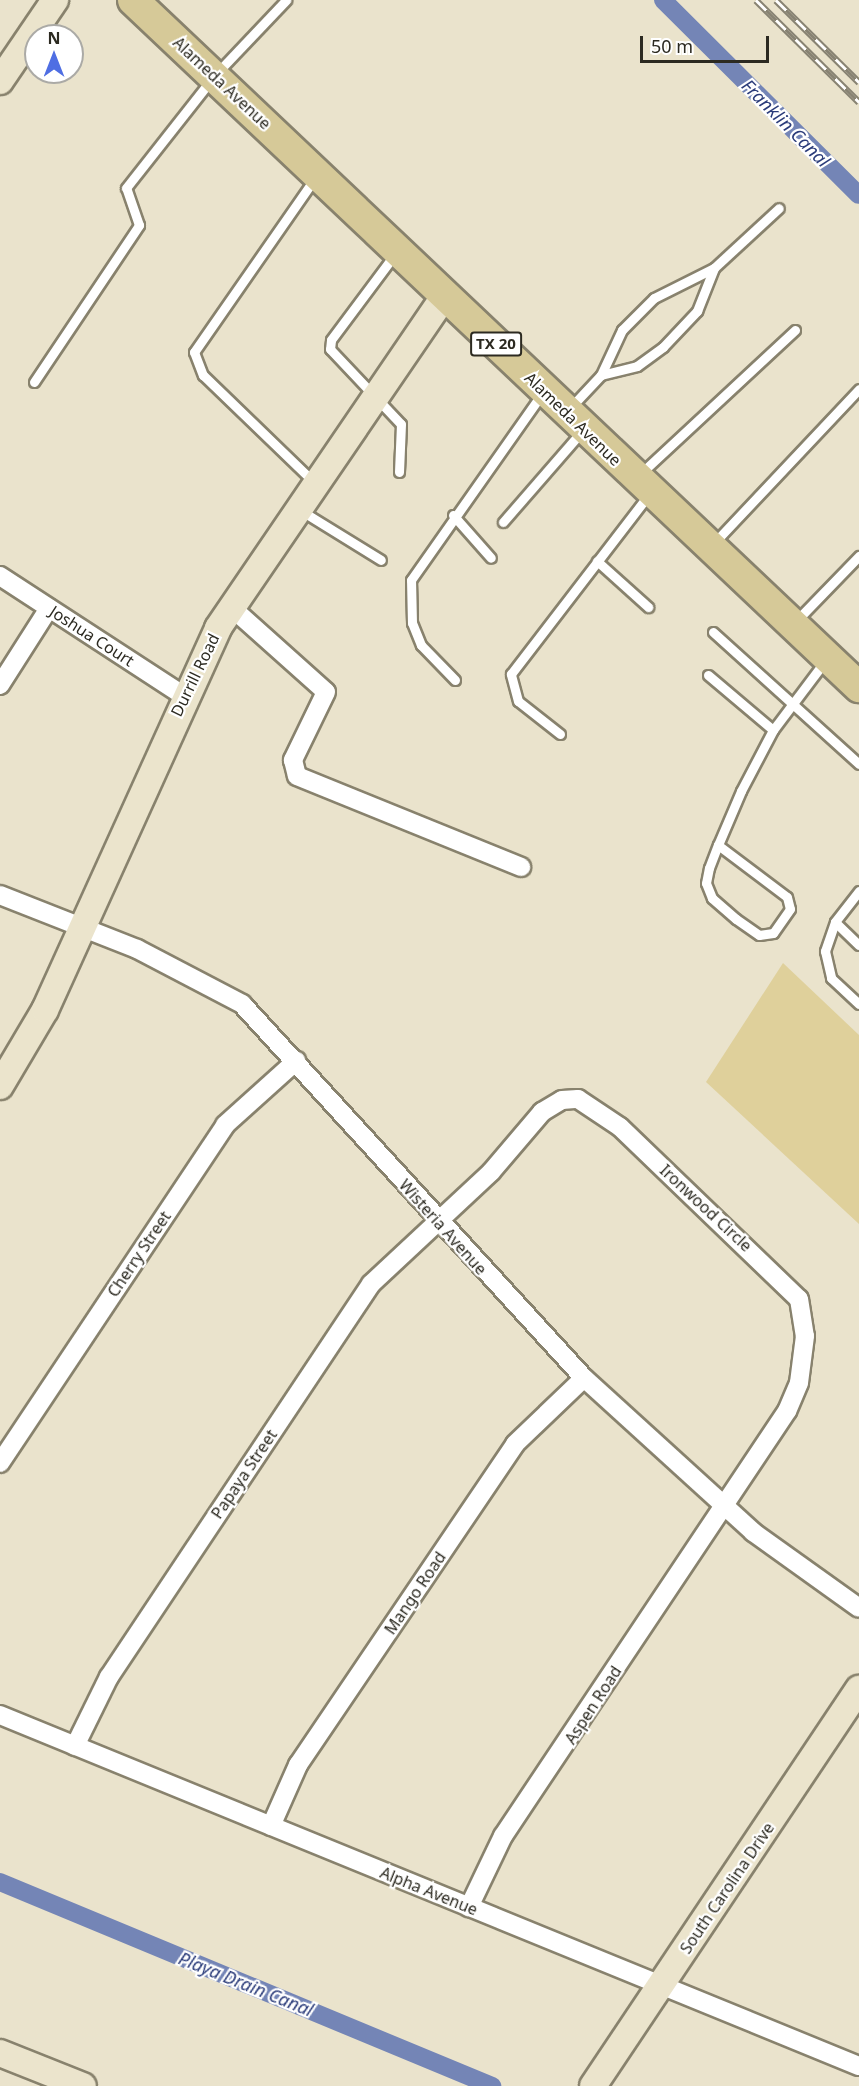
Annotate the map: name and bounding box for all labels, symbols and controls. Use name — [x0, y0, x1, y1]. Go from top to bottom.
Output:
north arrow — [24, 24, 84, 84]
scale bar — [643, 24, 772, 62]
text: N — [47, 27, 61, 49]
street label: Alameda Avenue — [169, 33, 275, 133]
text: 50 m — [651, 34, 693, 58]
water label: Franklin Canal — [738, 75, 834, 171]
road number: TX 20 — [469, 332, 523, 356]
street label: Alameda Avenue — [521, 368, 625, 470]
street label: Joshua Court — [46, 602, 138, 670]
street label: Durrill Road — [167, 630, 223, 720]
street label: Ironwood Circle — [656, 1161, 756, 1255]
street label: Wisteria Avenue — [395, 1175, 491, 1279]
street label: Cherry Street — [103, 1207, 175, 1301]
street label: Papaya Street — [207, 1426, 281, 1522]
street label: Mango Road — [380, 1548, 450, 1638]
street label: Aspen Road — [561, 1662, 625, 1748]
street label: South Carolina Drive — [676, 1819, 778, 1957]
street label: Alpha Avenue — [377, 1863, 481, 1919]
water label: Playa Drain Canal — [176, 1947, 316, 2021]

